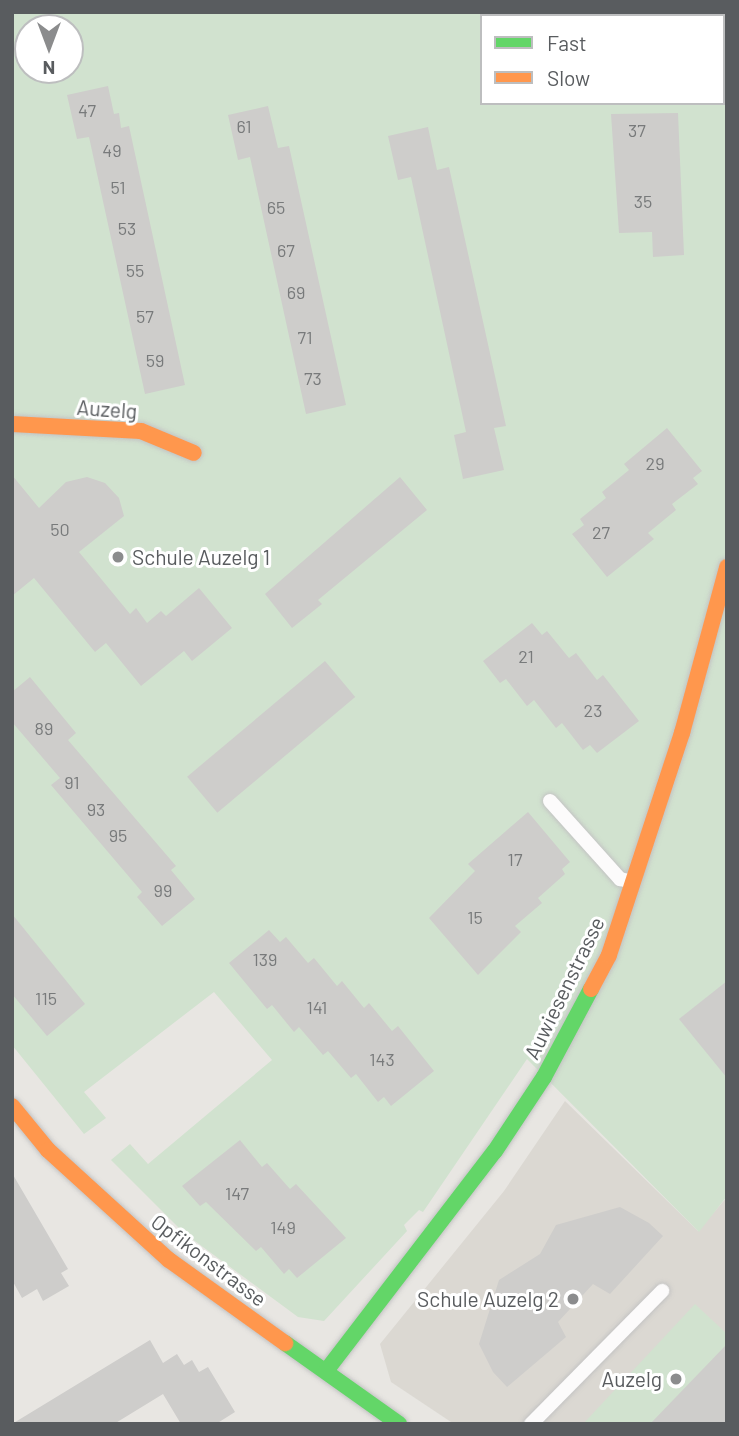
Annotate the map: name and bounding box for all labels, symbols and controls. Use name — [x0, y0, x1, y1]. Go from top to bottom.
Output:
north arrow — [14, 14, 84, 84]
legend — [480, 14, 725, 105]
text: Fast — [547, 30, 587, 55]
text: N — [43, 57, 55, 80]
text: Slow — [547, 65, 590, 90]
house number: 47 — [78, 99, 96, 121]
house number: 61 — [236, 115, 252, 137]
house number: 37 — [628, 119, 646, 141]
house number: 49 — [102, 139, 122, 161]
house number: 51 — [110, 176, 126, 198]
house number: 35 — [634, 190, 652, 212]
house number: 65 — [267, 196, 285, 218]
house number: 53 — [118, 217, 136, 239]
house number: 67 — [277, 239, 295, 261]
house number: 55 — [126, 259, 144, 281]
house number: 69 — [287, 281, 305, 303]
house number: 57 — [136, 305, 154, 327]
house number: 71 — [298, 326, 312, 348]
house number: 59 — [146, 349, 164, 371]
house number: 73 — [304, 367, 322, 389]
street label: Auzelg — [76, 394, 138, 424]
house number: 29 — [645, 452, 665, 474]
house number: 50 — [50, 518, 70, 540]
house number: 27 — [592, 521, 610, 543]
place label: Schule Auzelg 1 — [132, 544, 270, 570]
marker: Schule Auzelg 1 — [110, 549, 126, 565]
house number: 21 — [518, 645, 534, 667]
house number: 23 — [584, 699, 602, 721]
house number: 89 — [35, 717, 53, 739]
house number: 91 — [64, 771, 80, 793]
house number: 93 — [87, 798, 105, 820]
house number: 95 — [109, 824, 127, 846]
house number: 17 — [508, 848, 522, 870]
house number: 99 — [154, 879, 172, 901]
house number: 15 — [467, 906, 483, 928]
street label: Auwiesenstrasse — [519, 913, 609, 1063]
house number: 139 — [253, 948, 277, 970]
house number: 115 — [35, 987, 57, 1009]
house number: 141 — [307, 996, 327, 1018]
house number: 143 — [369, 1048, 395, 1070]
house number: 147 — [225, 1182, 249, 1204]
street label: Opfikonstrasse — [146, 1209, 272, 1311]
house number: 149 — [270, 1216, 296, 1238]
place label: Schule Auzelg 2 — [417, 1286, 559, 1312]
marker: Schule Auzelg 2 — [565, 1291, 581, 1307]
place label: Auzelg — [601, 1366, 662, 1392]
marker: Auzelg — [668, 1371, 684, 1387]

